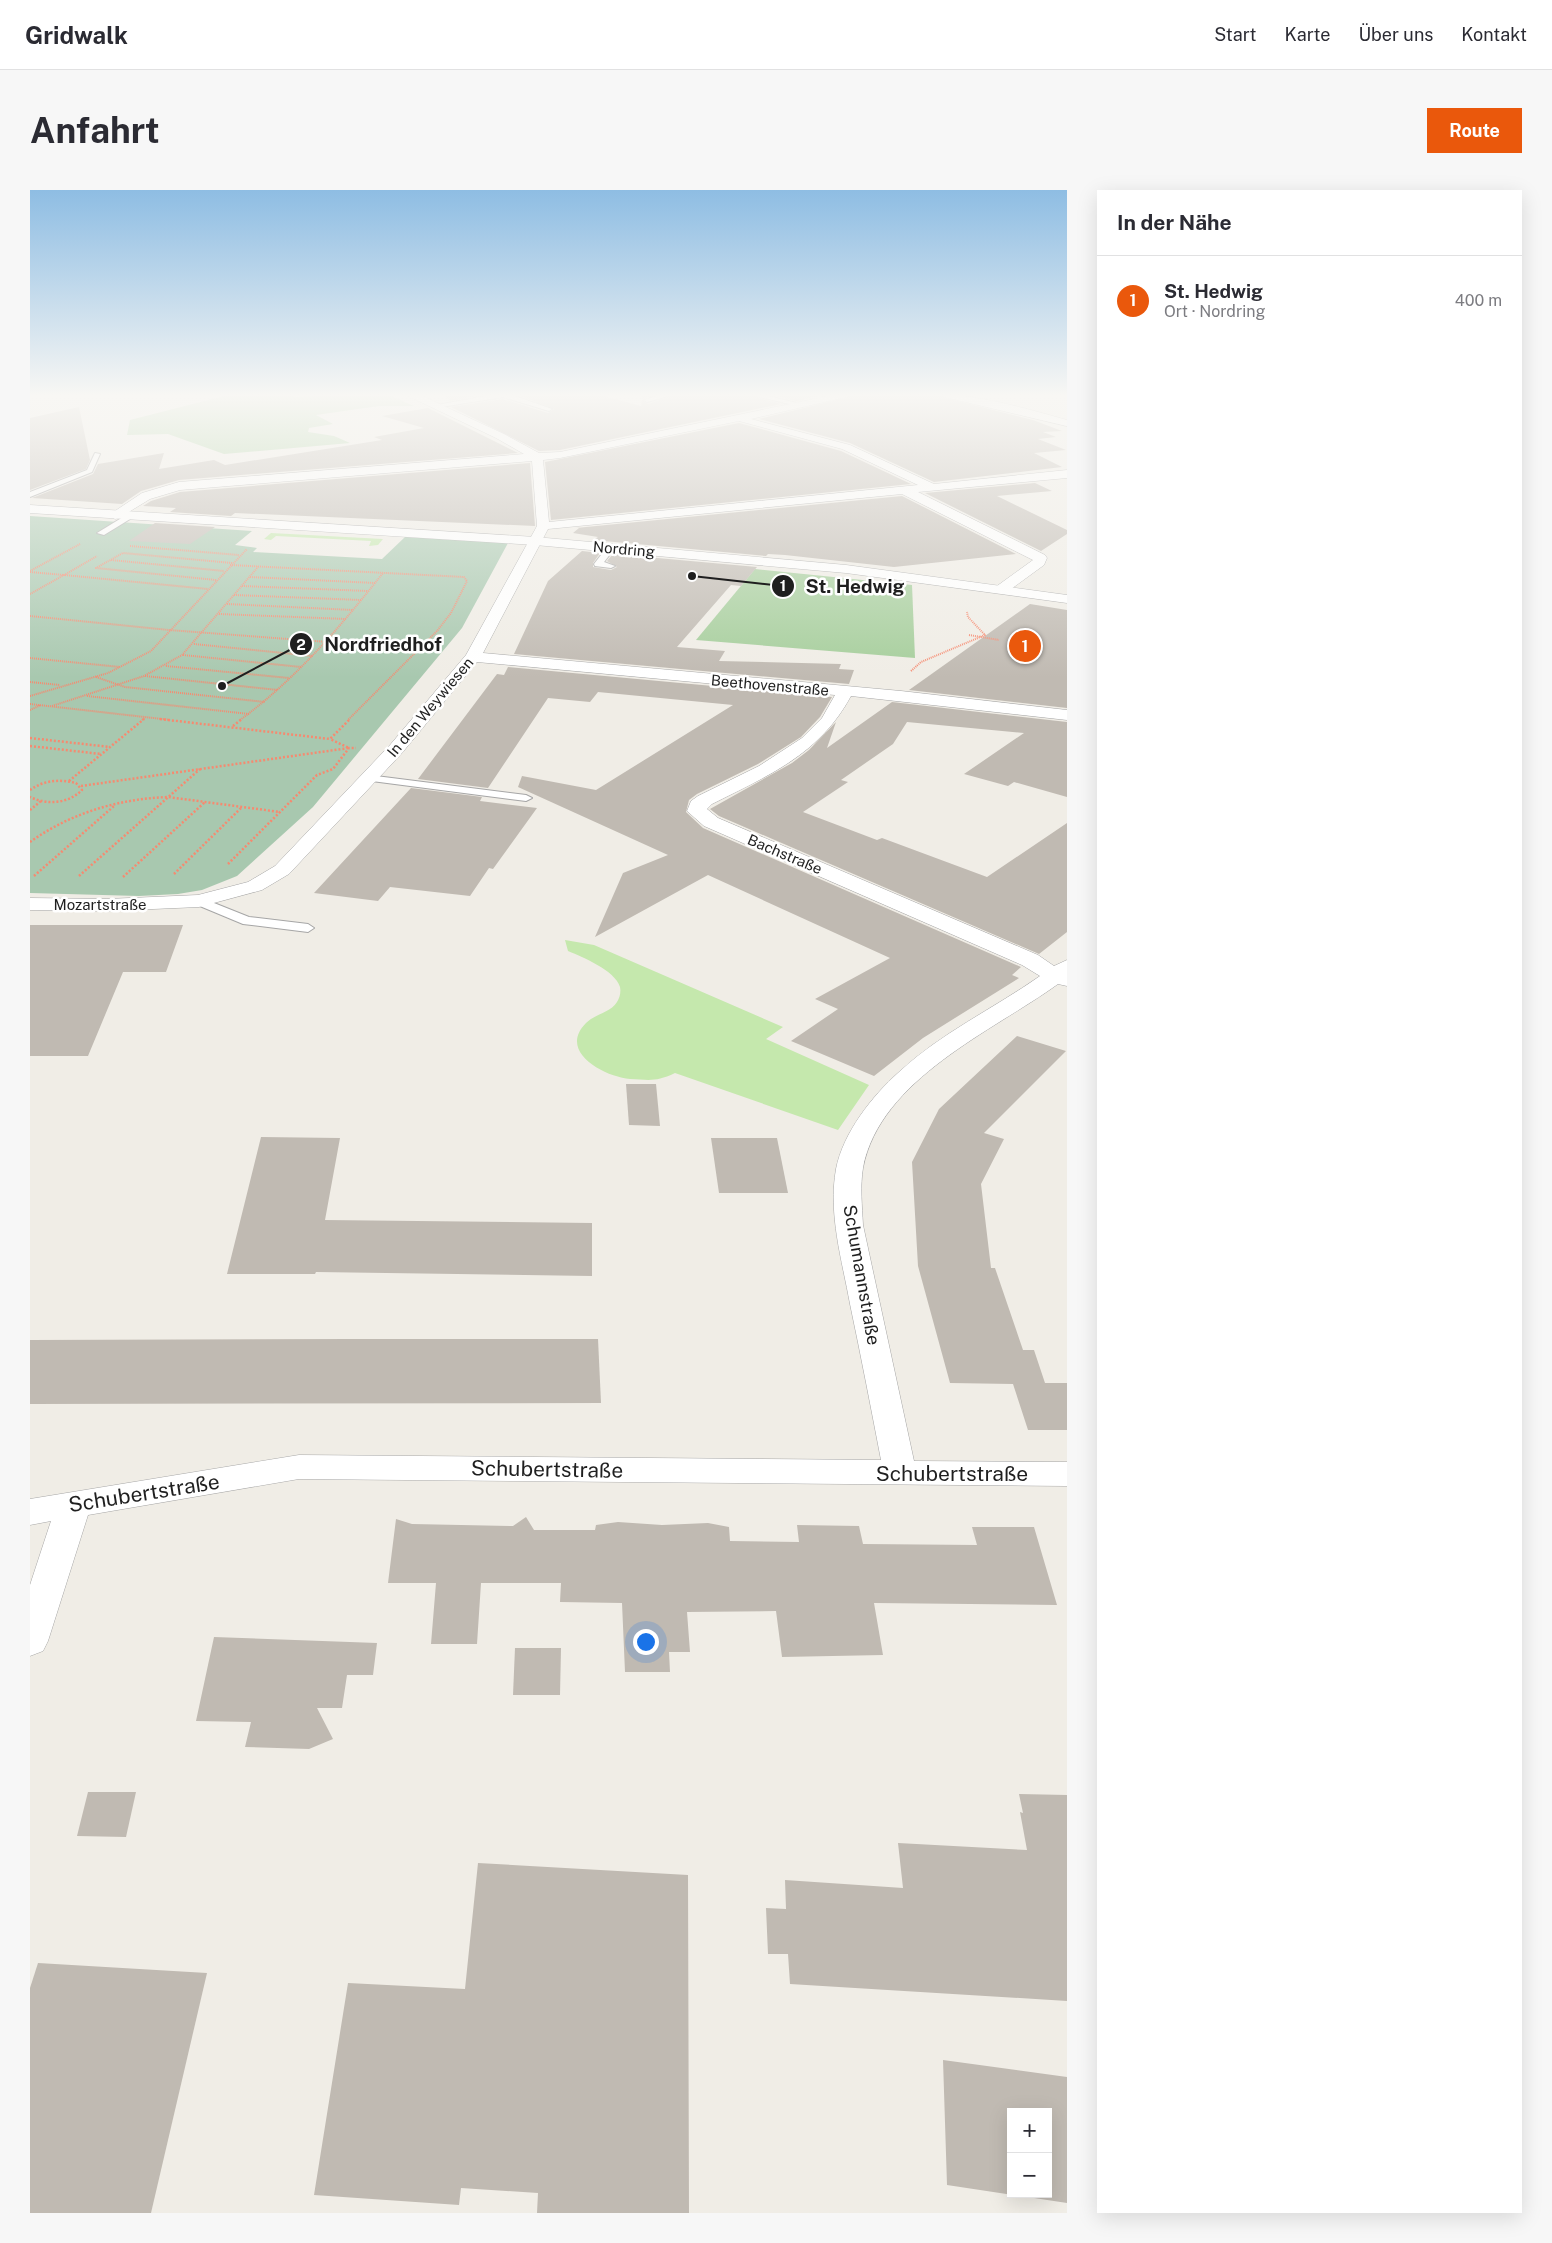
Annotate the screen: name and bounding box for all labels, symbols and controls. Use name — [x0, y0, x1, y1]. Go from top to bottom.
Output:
text: Gridwalk — [25, 21, 128, 49]
text: Start — [1214, 24, 1257, 45]
text: Karte — [1285, 24, 1330, 45]
text: Über uns — [1358, 24, 1433, 45]
text: Kontakt — [1461, 24, 1527, 45]
button: Route — [1427, 108, 1522, 153]
text: Anfahrt — [30, 110, 160, 151]
text: In der Nähe — [1117, 210, 1232, 235]
text: St. Hedwig — [1164, 280, 1263, 302]
text: 1 — [1130, 291, 1136, 310]
text: 400 m — [1455, 291, 1502, 310]
text: Ort · Nordring — [1164, 302, 1266, 321]
street label: Nordring — [592, 538, 656, 560]
callout: St. Hedwig — [771, 569, 915, 603]
text: St. Hedwig — [806, 575, 905, 597]
text: 1 — [780, 577, 786, 594]
callout: Nordfriedhof — [289, 627, 451, 661]
pin: 1 — [1009, 627, 1041, 665]
text: Nordfriedhof — [324, 633, 442, 655]
text: 2 — [296, 636, 306, 653]
street label: In den Weywiesen — [383, 654, 477, 760]
street label: Beethovenstraße — [710, 671, 830, 699]
street label: Bachstraße — [745, 831, 825, 877]
street label: Mozartstraße — [53, 896, 147, 913]
street label: Schumannstraße — [839, 1203, 885, 1347]
street label: Schubertstraße — [471, 1455, 623, 1483]
street label: Schubertstraße — [876, 1461, 1028, 1486]
street label: Schubertstraße — [67, 1469, 221, 1517]
your location — [633, 1629, 659, 1655]
map controls — [1007, 2108, 1052, 2198]
button: + — [1007, 2108, 1052, 2153]
button: − — [1007, 2153, 1052, 2198]

